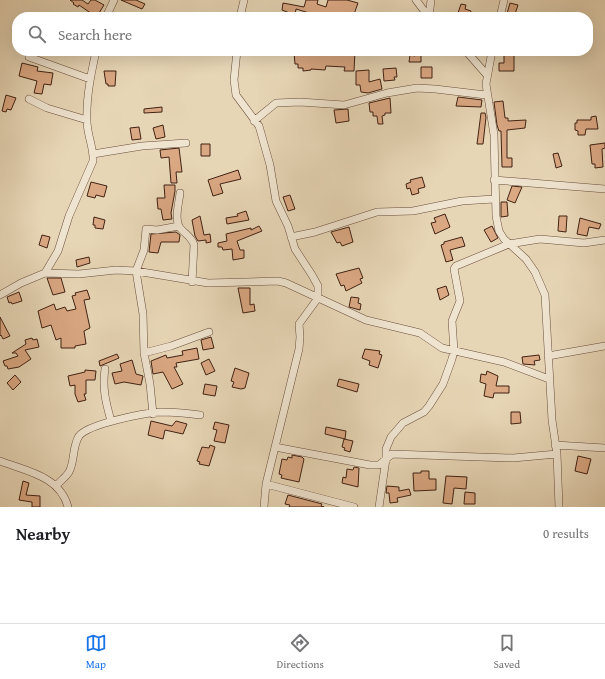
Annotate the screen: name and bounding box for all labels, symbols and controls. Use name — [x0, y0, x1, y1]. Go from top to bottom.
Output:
search box — [12, 12, 593, 56]
icon: search — [26, 23, 48, 45]
text: Search here — [58, 24, 132, 45]
text: Nearby — [16, 521, 70, 546]
text: 0 results — [543, 524, 589, 543]
tab: Map — [85, 632, 107, 672]
tab: Directions — [277, 632, 324, 672]
tab: Saved — [493, 632, 520, 672]

